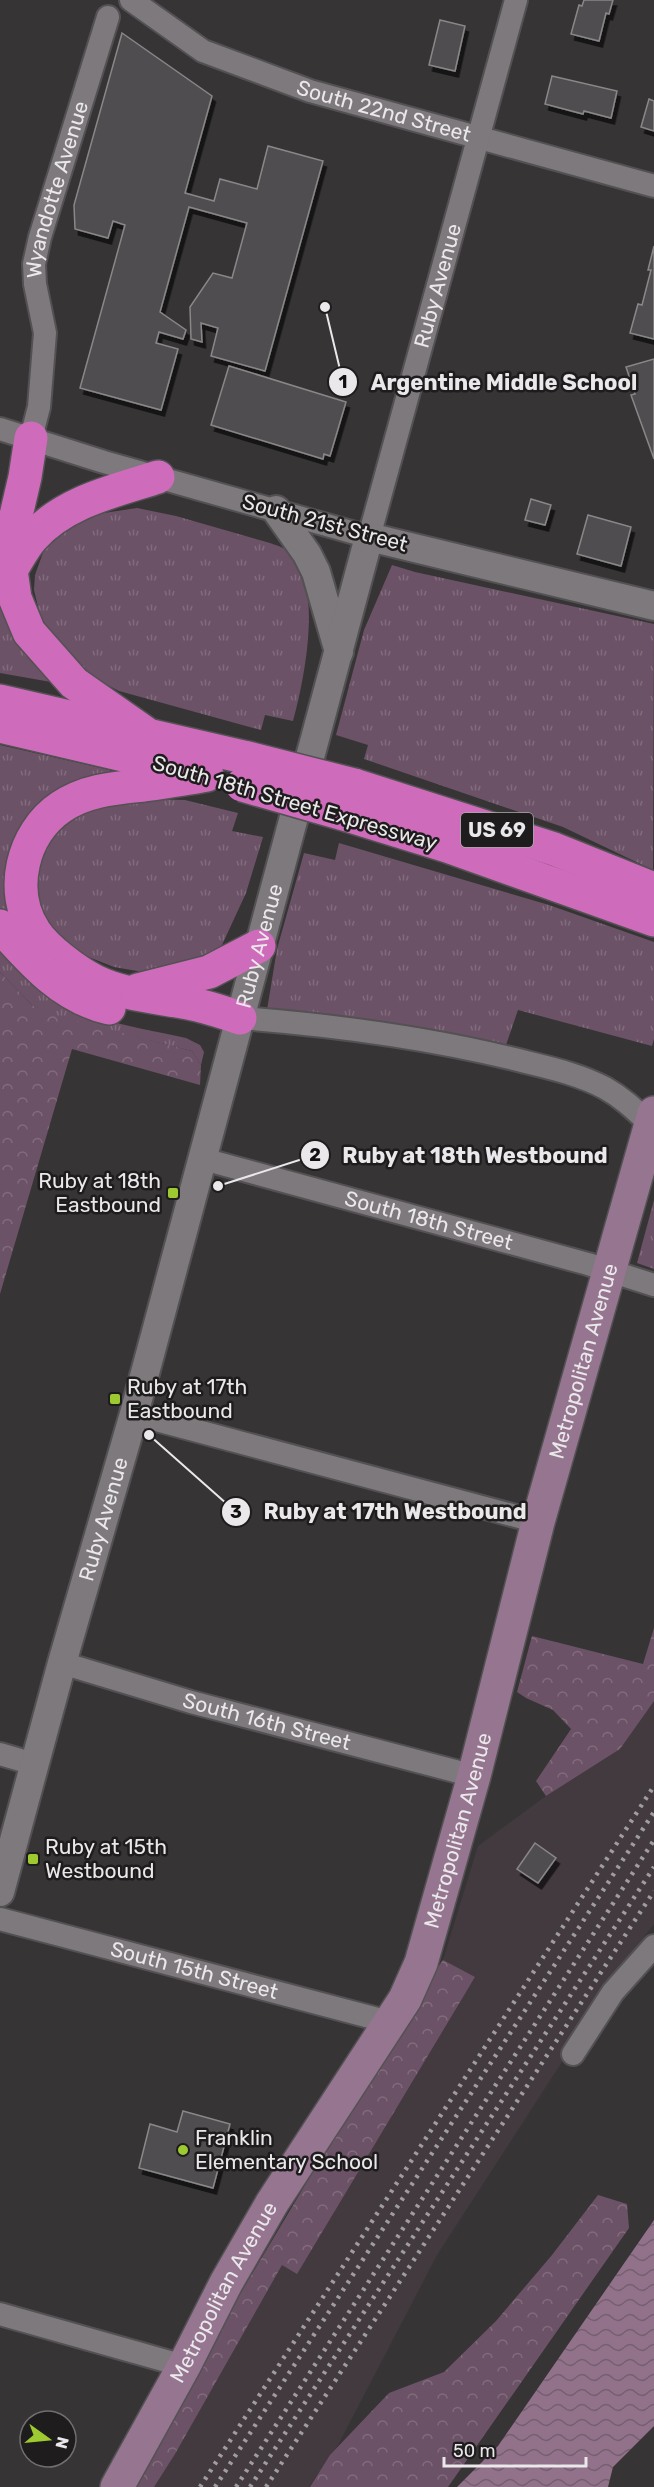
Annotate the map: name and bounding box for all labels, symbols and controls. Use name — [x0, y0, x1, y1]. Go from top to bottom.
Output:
street label: South 22nd Street — [293, 74, 474, 147]
street label: Wyandotte Avenue — [21, 98, 93, 279]
street label: Ruby Avenue — [408, 221, 466, 351]
callout: Argentine Middle School — [328, 362, 649, 402]
text: Argentine Middle School — [371, 369, 637, 396]
text: 1 — [339, 371, 347, 393]
street label: South 21st Street — [240, 488, 410, 557]
street label: South 18th Street Expressway — [150, 750, 441, 855]
road number: US 69 — [461, 813, 533, 847]
street label: Ruby Avenue — [230, 881, 288, 1011]
callout: Ruby at 18th Westbound — [300, 1135, 620, 1175]
text: Ruby at 18th Westbound — [342, 1142, 608, 1169]
text: 2 — [309, 1144, 321, 1166]
place label: Ruby at 18th Eastbound — [38, 1168, 161, 1217]
street label: South 18th Street — [342, 1185, 516, 1255]
marker: Ruby at 18th Eastbound — [166, 1186, 180, 1200]
street label: Metropolitan Avenue — [544, 1260, 623, 1462]
place label: Ruby at 17th Eastbound — [127, 1374, 247, 1423]
marker: Ruby at 17th Eastbound — [108, 1392, 122, 1406]
street label: Ruby Avenue — [73, 1454, 133, 1584]
callout: Ruby at 17th Westbound — [221, 1492, 539, 1532]
text: Ruby at 17th Westbound — [263, 1498, 527, 1525]
text: 3 — [230, 1501, 242, 1523]
street label: South 16th Street — [180, 1687, 353, 1755]
street label: Metropolitan Avenue — [418, 1730, 496, 1931]
place label: Ruby at 15th Westbound — [45, 1834, 167, 1883]
marker: Ruby at 15th Westbound — [26, 1852, 40, 1866]
street label: South 15th Street — [108, 1936, 281, 2004]
place label: Franklin Elementary School — [195, 2125, 378, 2174]
marker: Franklin Elementary School — [176, 2143, 190, 2157]
street label: Metropolitan Avenue — [164, 2197, 282, 2387]
north arrow — [18, 2409, 78, 2469]
scale bar — [444, 2430, 586, 2468]
text: N — [51, 2435, 73, 2451]
text: 50 m — [453, 2440, 496, 2462]

